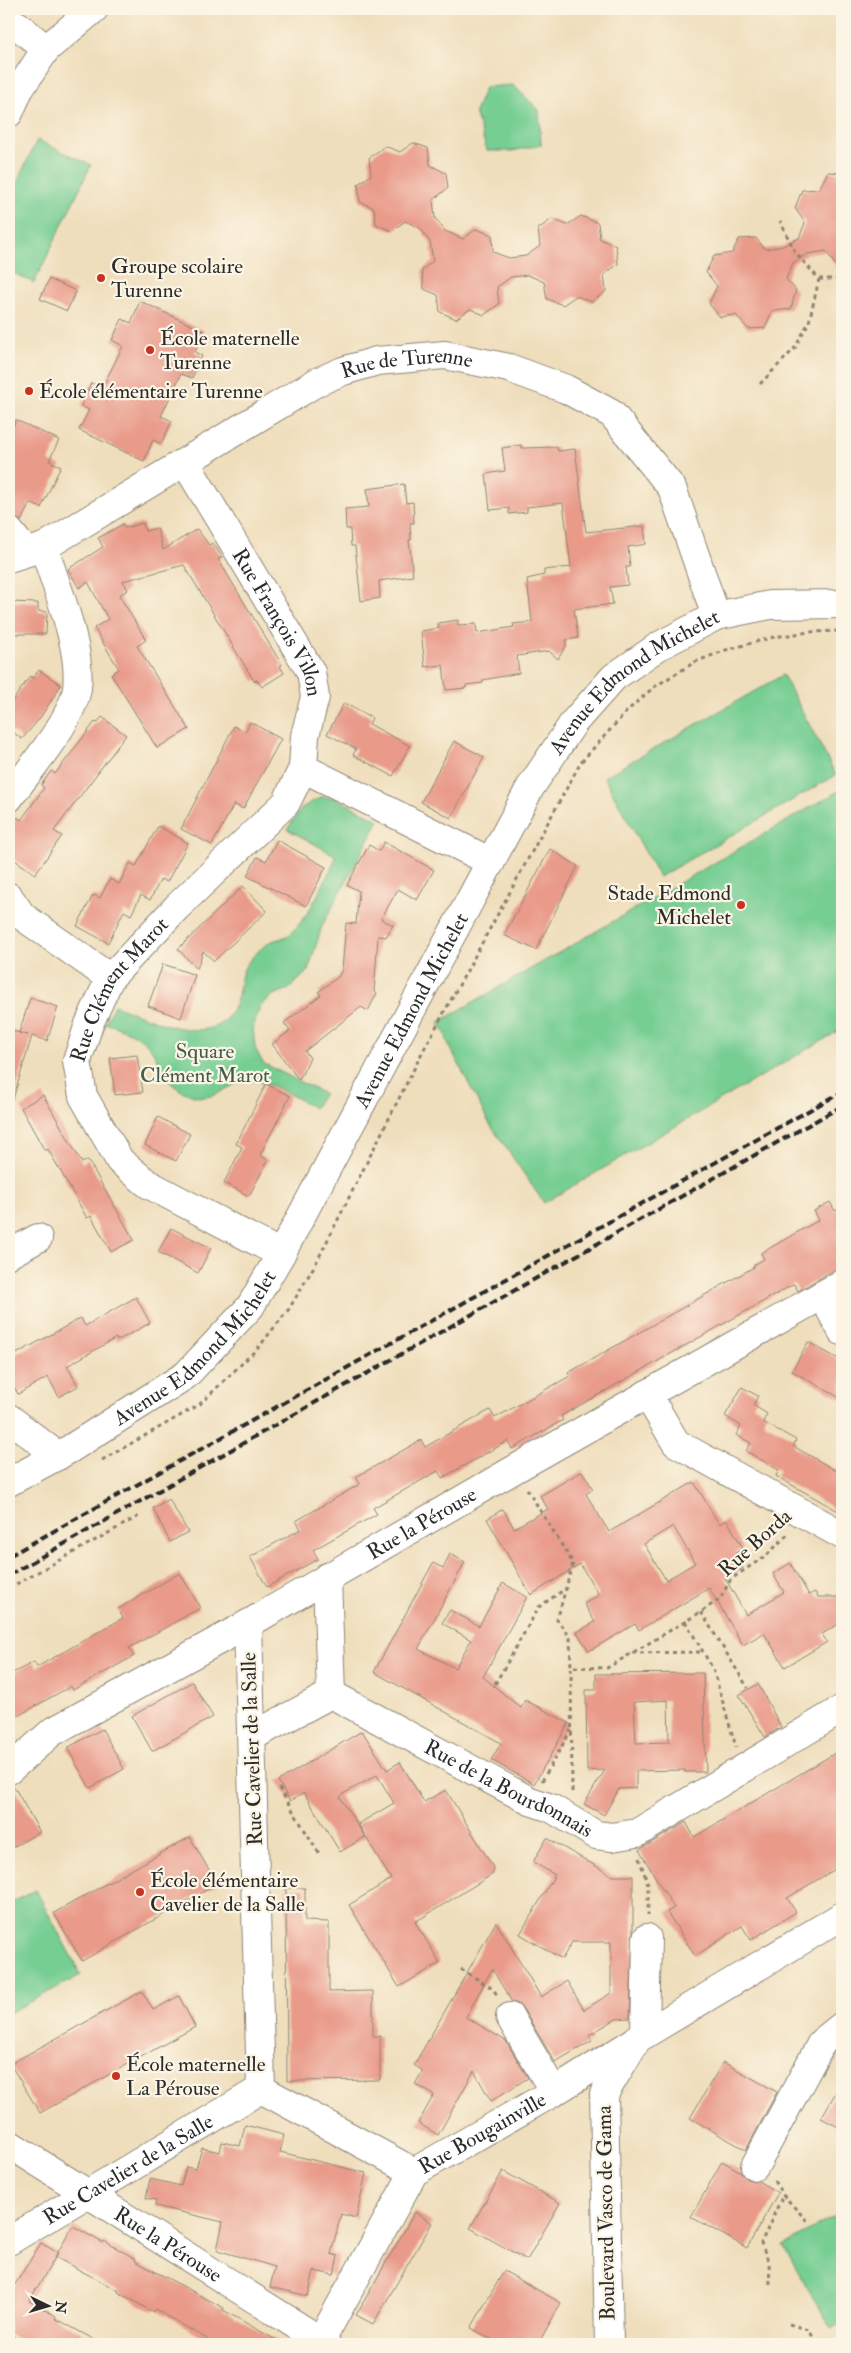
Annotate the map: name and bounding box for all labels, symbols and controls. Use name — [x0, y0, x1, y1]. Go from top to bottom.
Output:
place label: Groupe scolaire Turenne — [111, 253, 243, 304]
marker: Groupe scolaire Turenne — [95, 272, 107, 284]
place label: École maternelle Turenne — [160, 325, 300, 376]
street label: Rue de Turenne — [337, 341, 476, 384]
marker: École maternelle Turenne — [144, 344, 156, 356]
place label: École élémentaire Turenne — [39, 378, 263, 405]
marker: École élémentaire Turenne — [23, 385, 35, 397]
street label: Rue François Villon — [226, 543, 328, 698]
street label: Avenue Edmond Michelet — [542, 603, 724, 760]
place label: Stade Edmond Michelet — [607, 880, 732, 931]
marker: Stade Edmond Michelet — [735, 899, 747, 911]
street label: Avenue Edmond Michelet — [348, 908, 474, 1114]
street label: Rue Clément Marot — [64, 911, 174, 1065]
park label: Square Clément Marot — [140, 1038, 270, 1089]
street label: Avenue Edmond Michelet — [107, 1265, 282, 1432]
street label: Rue la Pérouse — [362, 1481, 482, 1566]
street label: Rue Borda — [713, 1503, 798, 1583]
street label: Rue Cavelier de la Salle — [235, 1651, 269, 1846]
street label: Rue de la Bourdonnais — [420, 1733, 598, 1844]
place label: École élémentaire Cavelier de la Salle — [150, 1867, 305, 1918]
marker: École élémentaire Cavelier de la Salle — [134, 1886, 146, 1898]
place label: École maternelle La Pérouse — [126, 2051, 266, 2102]
marker: École maternelle La Pérouse — [110, 2070, 122, 2082]
street label: Rue Bougainville — [413, 2086, 551, 2180]
street label: Boulevard Vasco de Gama — [591, 2105, 621, 2321]
street label: Rue Cavelier de la Salle — [38, 2107, 218, 2231]
street label: Rue la Pérouse — [109, 2200, 227, 2289]
north arrow — [22, 2280, 72, 2330]
text: N — [51, 2299, 70, 2315]

